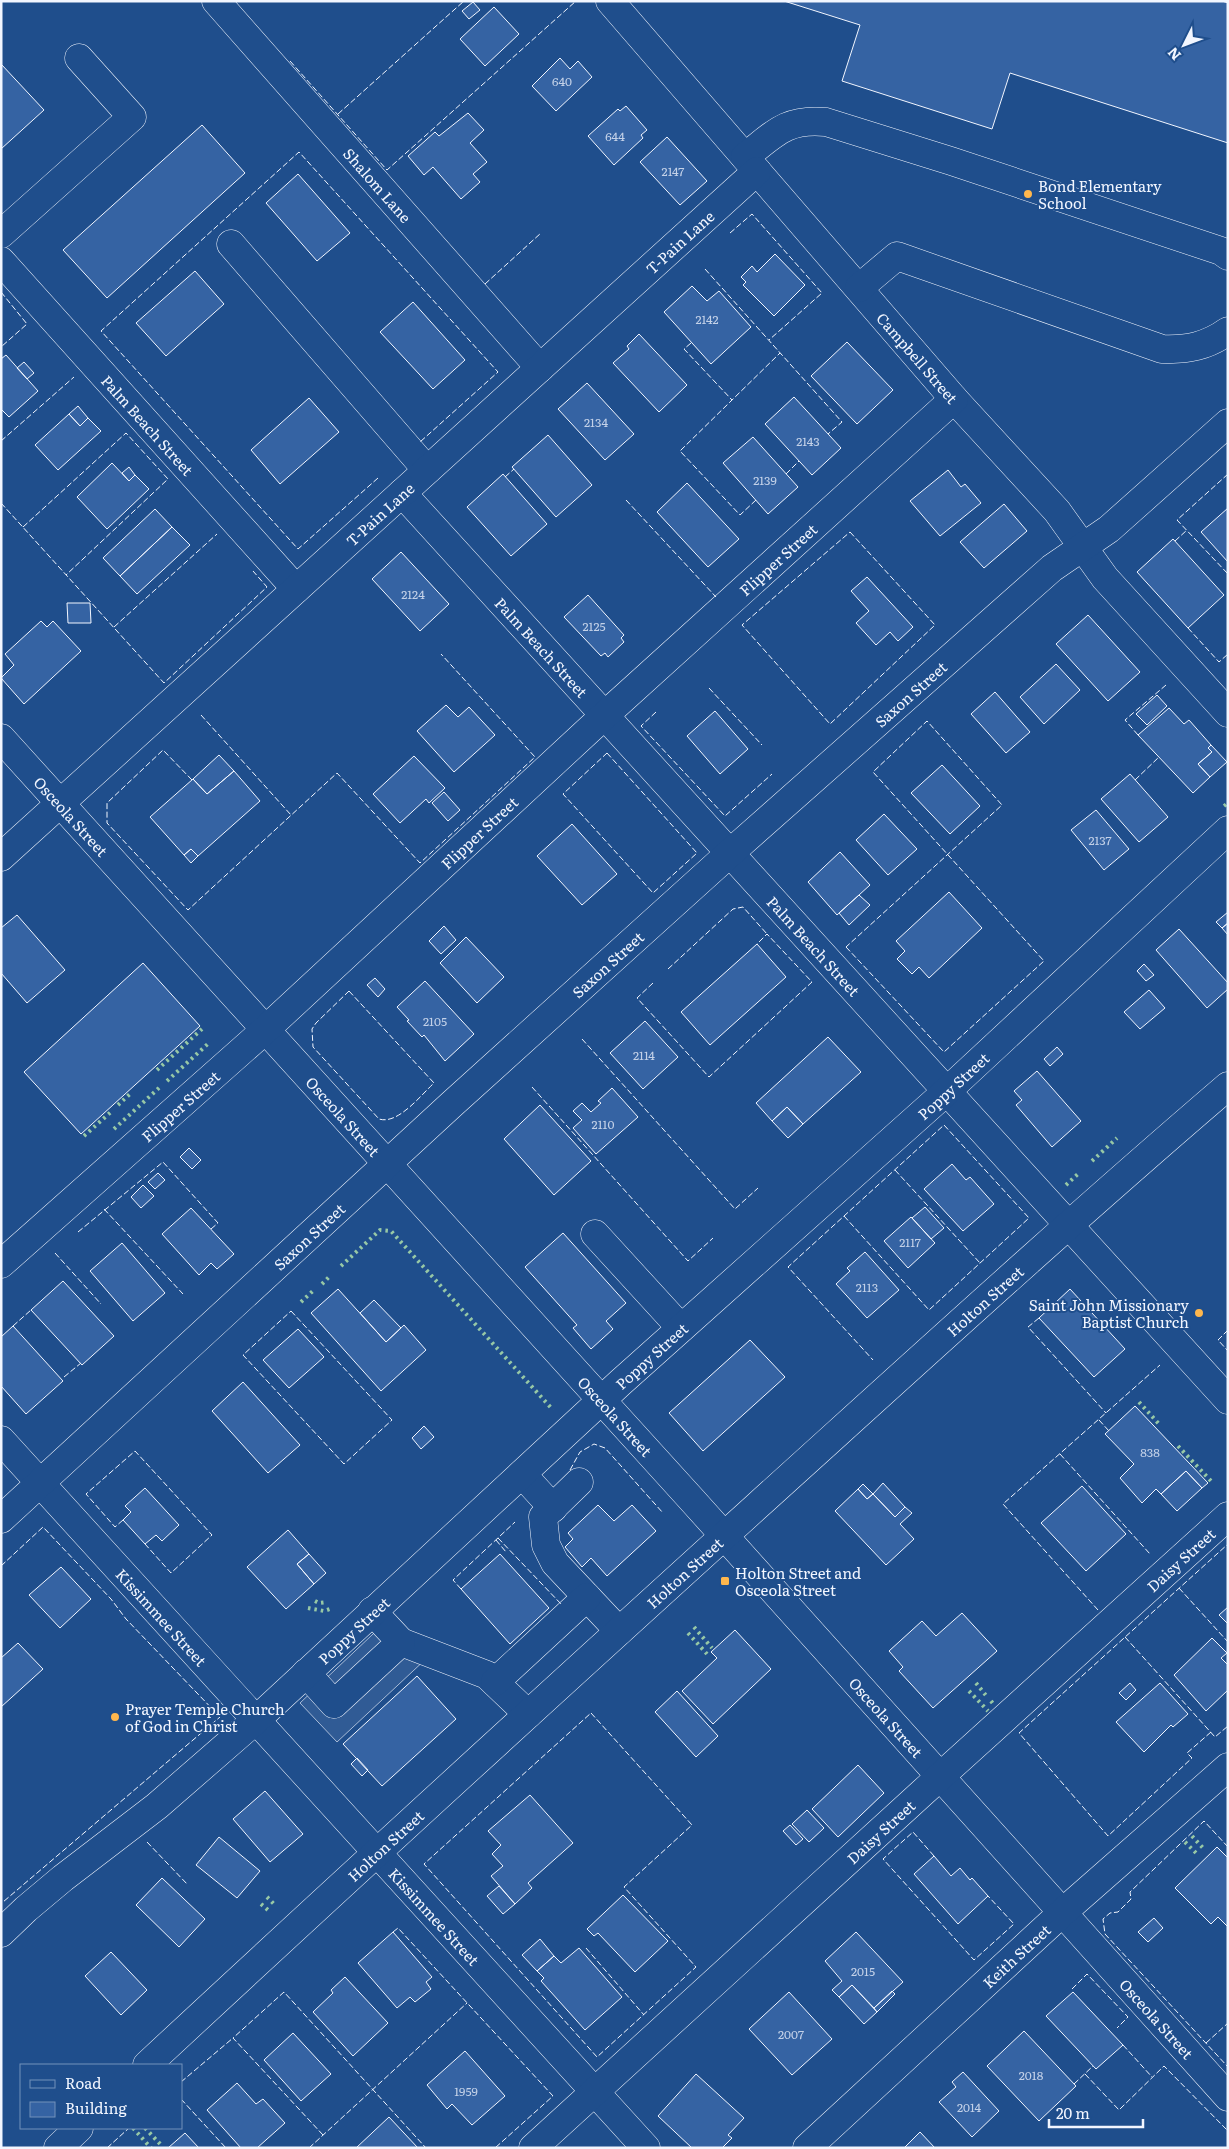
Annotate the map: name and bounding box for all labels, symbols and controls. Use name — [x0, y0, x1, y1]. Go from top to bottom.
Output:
north arrow — [1159, 20, 1209, 70]
text: N — [1162, 43, 1185, 65]
house number: 640 — [552, 72, 572, 90]
house number: 644 — [605, 127, 625, 145]
street label: Shalom Lane — [339, 142, 418, 227]
house number: 2147 — [662, 162, 684, 180]
place label: Bond Elementary School — [1038, 174, 1162, 214]
marker: Bond Elementary School — [1022, 188, 1034, 200]
street label: T-Pain Lane — [640, 204, 719, 279]
street label: Campbell Street — [872, 307, 964, 408]
house number: 2142 — [695, 310, 719, 328]
street label: Palm Beach Street — [97, 369, 200, 480]
house number: 2134 — [584, 413, 608, 431]
house number: 2143 — [796, 432, 820, 450]
house number: 2139 — [753, 471, 777, 489]
street label: T-Pain Lane — [340, 476, 419, 551]
street label: Flipper Street — [733, 517, 822, 600]
house number: 2124 — [401, 585, 425, 603]
street label: Palm Beach Street — [490, 591, 594, 702]
house number: 2125 — [582, 617, 606, 635]
street label: Saxon Street — [869, 655, 951, 732]
street label: Osceola Street — [29, 771, 114, 861]
street label: Flipper Street — [435, 790, 522, 874]
house number: 2137 — [1088, 831, 1112, 849]
street label: Palm Beach Street — [762, 890, 866, 1001]
street label: Saxon Street — [566, 925, 648, 1002]
house number: 2105 — [423, 1012, 447, 1030]
house number: 2114 — [633, 1046, 655, 1064]
street label: Poppy Street — [912, 1046, 994, 1124]
street label: Flipper Street — [136, 1064, 224, 1147]
street label: Osceola Street — [301, 1071, 386, 1161]
house number: 2110 — [592, 1115, 614, 1133]
street label: Saxon Street — [268, 1197, 349, 1275]
house number: 2117 — [899, 1233, 921, 1251]
street label: Holton Street — [941, 1260, 1028, 1341]
house number: 2113 — [856, 1278, 878, 1296]
place label: Saint John Missionary Baptist Church — [1029, 1293, 1189, 1333]
marker: Saint John Missionary Baptist Church — [1193, 1307, 1205, 1319]
street label: Poppy Street — [609, 1317, 692, 1394]
street label: Osceola Street — [573, 1371, 658, 1461]
house number: 838 — [1140, 1443, 1160, 1461]
street label: Daisy Street — [1141, 1522, 1220, 1597]
street label: Holton Street — [641, 1531, 728, 1613]
place label: Holton Street and Osceola Street — [735, 1561, 861, 1601]
street label: Kissimmee Street — [111, 1563, 213, 1671]
marker: Holton Street and Osceola Street — [719, 1575, 731, 1587]
street label: Poppy Street — [312, 1591, 394, 1669]
street label: Osceola Street — [844, 1671, 929, 1762]
place label: Prayer Temple Church of God in Christ — [125, 1697, 285, 1737]
marker: Prayer Temple Church of God in Christ — [109, 1711, 121, 1723]
street label: Daisy Street — [841, 1794, 920, 1869]
street label: Holton Street — [342, 1804, 428, 1886]
street label: Kissimmee Street — [384, 1862, 485, 1970]
street label: Keith Street — [977, 1918, 1055, 1993]
house number: 2015 — [851, 1962, 875, 1980]
street label: Osceola Street — [1115, 1973, 1200, 2063]
house number: 2007 — [778, 2025, 804, 2043]
legend — [20, 2064, 182, 2129]
house number: 2018 — [1019, 2066, 1044, 2084]
text: Road — [65, 2071, 101, 2094]
house number: 1959 — [454, 2082, 478, 2100]
text: Building — [65, 2096, 127, 2119]
scale bar — [1049, 2096, 1143, 2128]
house number: 2014 — [957, 2098, 981, 2116]
text: 20 m — [1056, 2101, 1090, 2124]

